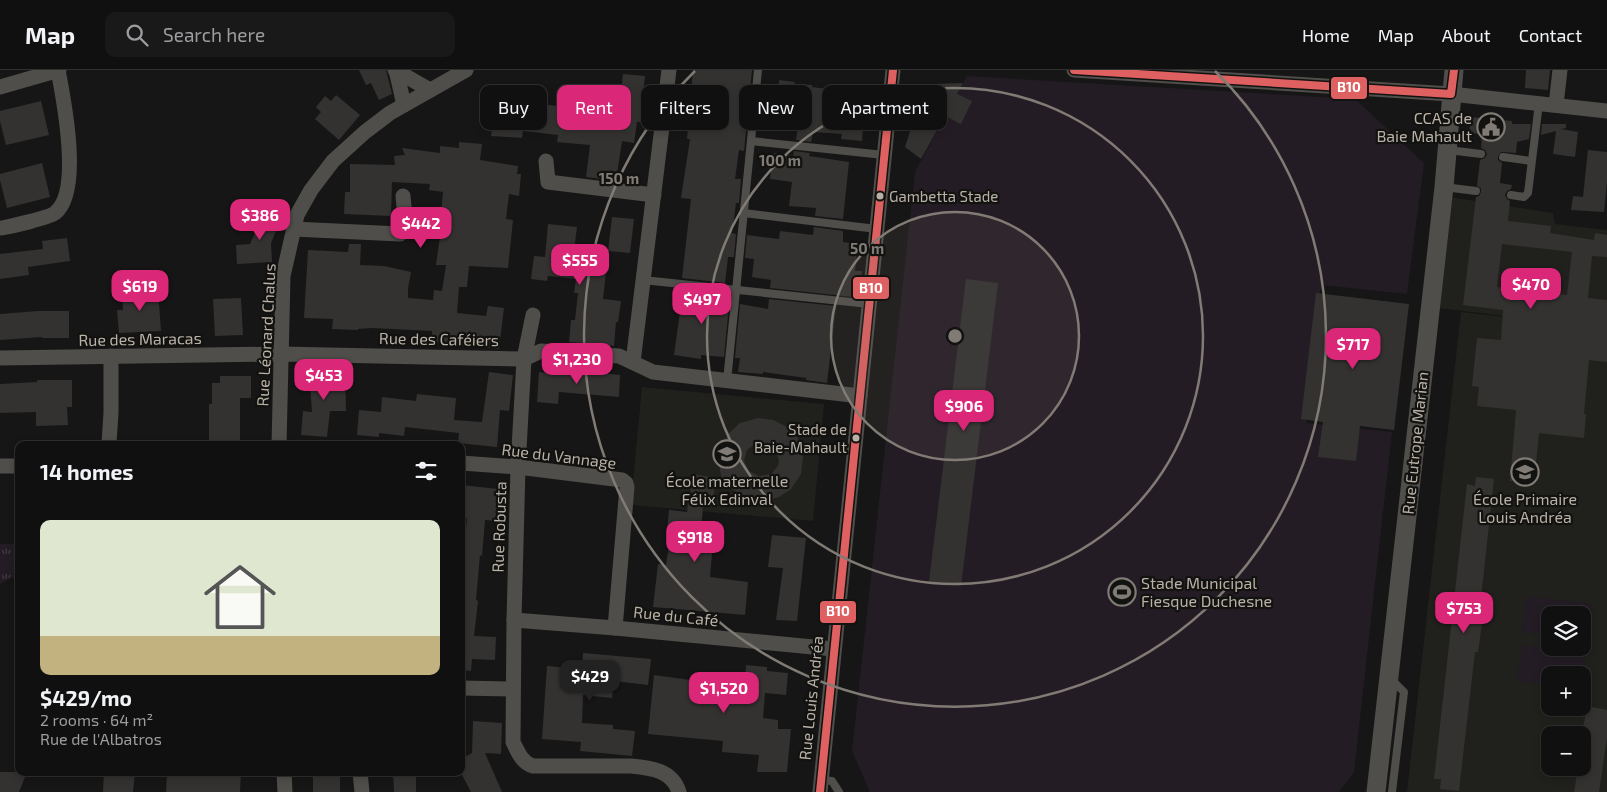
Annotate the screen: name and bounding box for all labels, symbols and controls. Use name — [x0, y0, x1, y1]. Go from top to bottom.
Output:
search box — [105, 12, 455, 57]
text: Map — [25, 20, 75, 49]
icon: search — [123, 21, 151, 49]
text: Search here — [163, 23, 265, 46]
text: Home — [1302, 24, 1350, 46]
text: Map — [1378, 24, 1414, 46]
text: About — [1442, 24, 1491, 46]
text: Contact — [1519, 24, 1582, 46]
line badge: B10 — [1330, 76, 1368, 100]
text: B10 — [1337, 78, 1361, 95]
chip: Buy — [480, 85, 547, 130]
chip: Rent — [557, 85, 631, 130]
chip: Filters — [641, 85, 729, 130]
chip: New — [739, 85, 812, 130]
chip: Apartment — [822, 85, 947, 130]
place label: CCAS de Baie Mahault — [1376, 108, 1472, 145]
public building icon: CCAS de Baie Mahault — [1476, 112, 1506, 142]
text: 100 m — [759, 151, 801, 169]
text: 150 m — [599, 169, 639, 187]
place label: Gambetta Stade — [889, 187, 998, 205]
marker: Gambetta Stade — [875, 191, 885, 201]
pin: $386 — [230, 198, 290, 241]
text: $386 — [241, 205, 279, 224]
pin: $442 — [391, 206, 451, 249]
text: $442 — [402, 213, 440, 232]
text: 50 m — [850, 239, 884, 257]
pin: $555 — [550, 244, 610, 286]
text: $555 — [562, 250, 598, 269]
street label: Rue Léonard Chalus — [252, 263, 279, 407]
pin: $470 — [1501, 268, 1561, 310]
pin: $619 — [110, 270, 170, 312]
text: $470 — [1512, 274, 1550, 293]
text: $619 — [122, 276, 158, 295]
line badge: B10 — [852, 276, 890, 300]
text: B10 — [859, 279, 883, 296]
pin: $497 — [672, 282, 732, 325]
text: $497 — [683, 289, 721, 308]
centre of rings — [946, 327, 964, 345]
street label: Rue des Maracas — [78, 328, 202, 349]
street label: Rue des Caféiers — [379, 328, 499, 349]
pin: $717 — [1323, 328, 1383, 370]
text: $717 — [1336, 334, 1370, 353]
pin: $1,230 — [536, 342, 618, 385]
text: $1,230 — [553, 349, 601, 368]
pin: $453 — [294, 358, 354, 401]
text: $453 — [305, 365, 343, 384]
street label: Rue Eutrope Marian — [1398, 371, 1431, 515]
pin: $906 — [934, 390, 994, 432]
text: $906 — [945, 396, 983, 415]
place label: Stade de Baie-Mahault — [754, 420, 847, 456]
marker: Stade de Baie-Mahault — [851, 433, 861, 443]
street label: Rue du Vannage — [501, 439, 618, 472]
school or university icon: École maternelle Félix Edinval — [712, 439, 742, 469]
icon: filters — [412, 457, 440, 485]
school or university icon: École Primaire Louis Andréa — [1510, 457, 1540, 487]
text: 14 homes — [40, 459, 134, 484]
place label: École maternelle Félix Edinval — [666, 471, 788, 508]
street label: Rue Robusta — [487, 481, 510, 573]
place label: École Primaire Louis Andréa — [1473, 489, 1577, 526]
pin: $918 — [665, 520, 725, 563]
text: $918 — [677, 527, 713, 546]
icon: home — [195, 552, 285, 642]
place label: Stade Municipal Fiesque Duchesne — [1141, 573, 1272, 610]
sports icon: Stade Municipal Fiesque Duchesne — [1107, 577, 1137, 607]
pin: $753 — [1434, 592, 1494, 634]
text: $753 — [1446, 598, 1482, 617]
line badge: B10 — [819, 600, 857, 624]
street label: Rue du Café — [633, 602, 720, 629]
text: B10 — [826, 602, 850, 619]
map controls — [1541, 606, 1591, 776]
button: layers — [1541, 606, 1591, 656]
street label: Rue Louis Andréa — [795, 635, 826, 761]
pin: $429 — [560, 660, 620, 702]
text: $429 — [571, 666, 609, 685]
button: + — [1541, 666, 1591, 716]
pin: $1,520 — [683, 672, 765, 714]
text: $1,520 — [700, 678, 748, 697]
text: $429/mo — [40, 685, 132, 710]
text: 2 rooms · 64 m² — [40, 710, 153, 729]
button: − — [1541, 726, 1591, 776]
text: Rue de l'Albatros — [40, 729, 162, 748]

